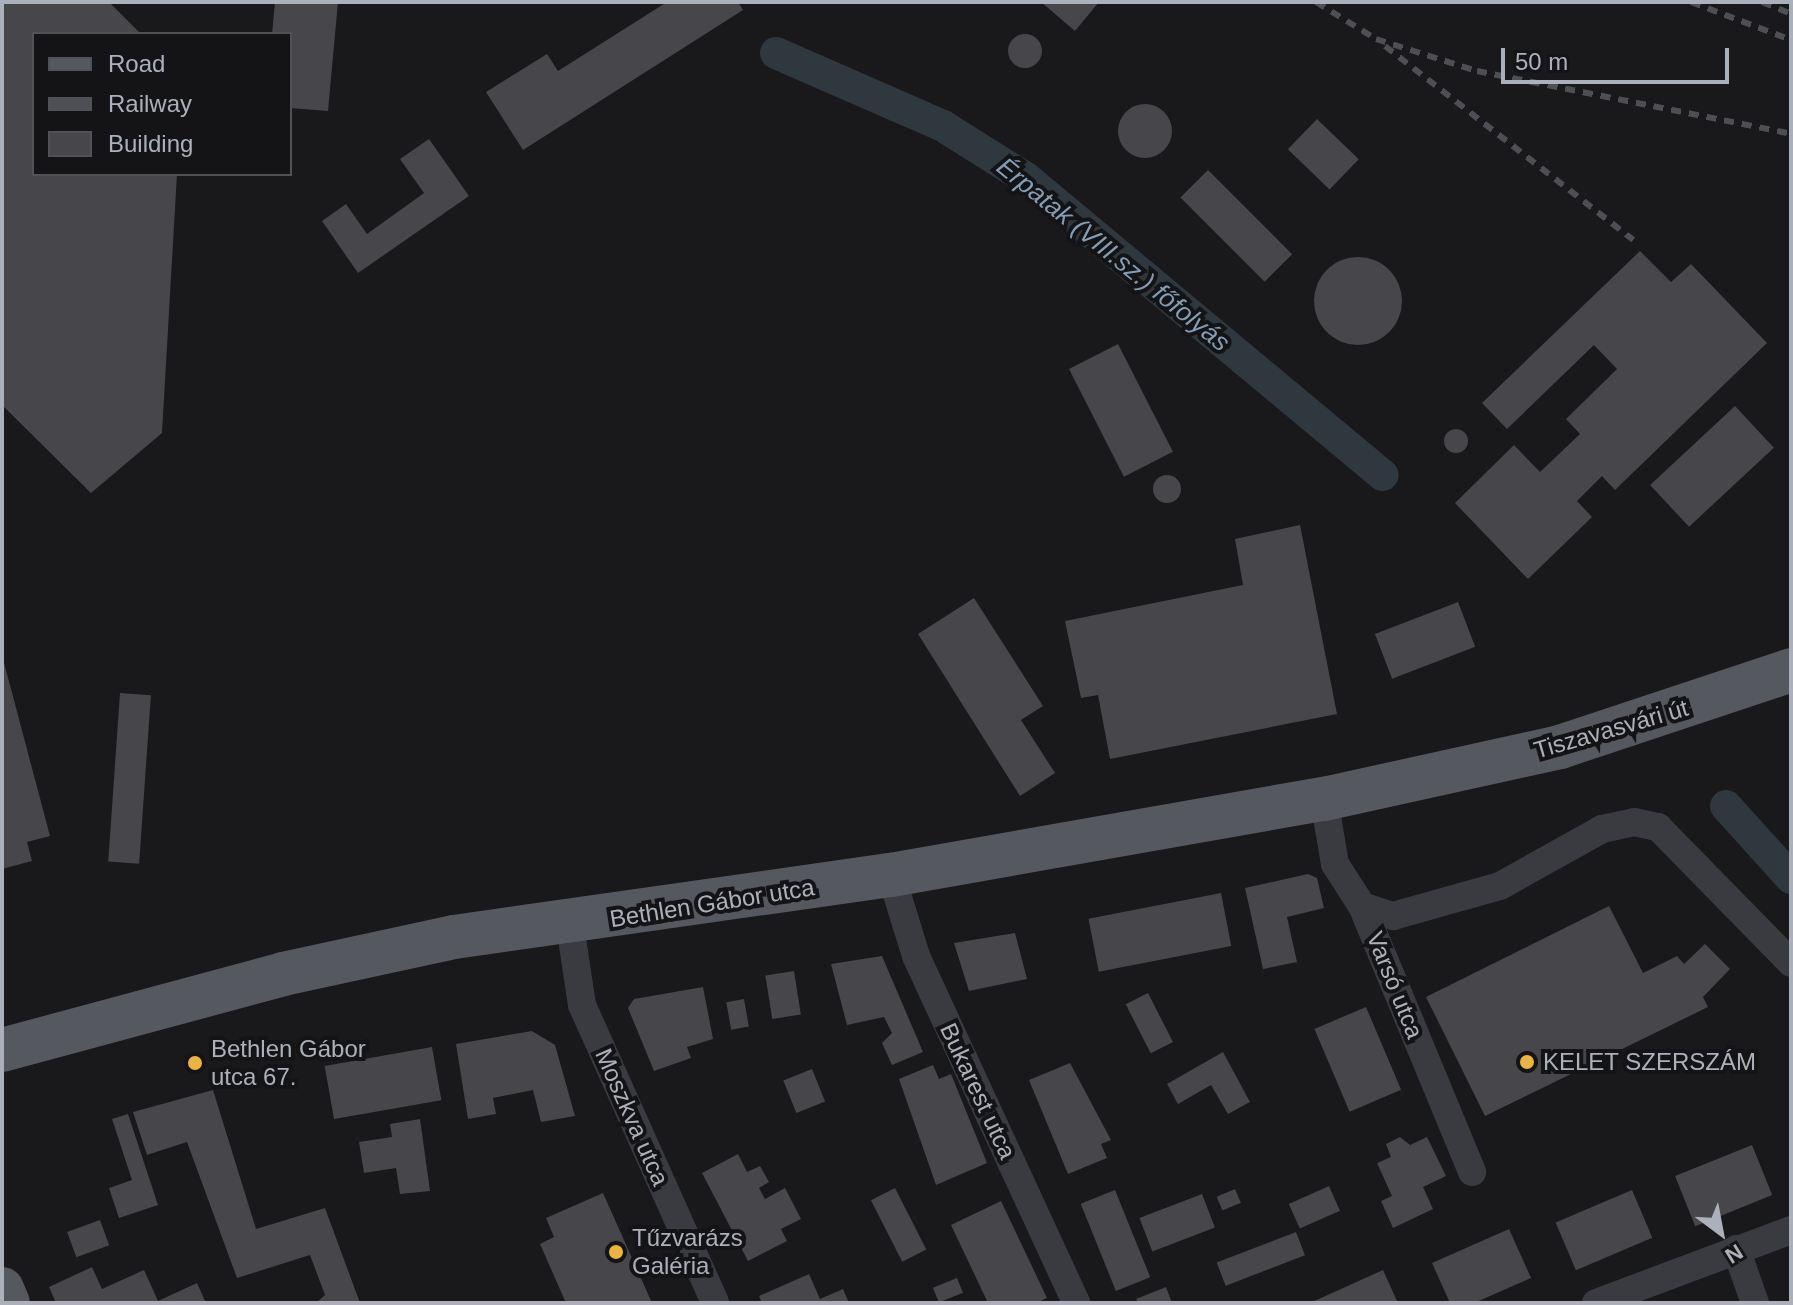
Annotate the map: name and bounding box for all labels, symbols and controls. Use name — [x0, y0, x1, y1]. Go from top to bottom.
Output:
legend — [32, 32, 292, 176]
scale bar — [1505, 32, 1733, 82]
text: 50 m — [1515, 48, 1568, 75]
text: Road — [108, 50, 165, 77]
text: Railway — [108, 90, 192, 117]
text: Building — [108, 130, 193, 157]
water label: Érpatak (VIII.sz.) főfolyás — [990, 151, 1236, 359]
street label: Tiszavasvári út — [1531, 693, 1691, 765]
street label: Bethlen Gábor utca — [608, 873, 816, 933]
street label: Varsó utca — [1360, 927, 1430, 1043]
street label: Bukarest utca — [934, 1018, 1022, 1164]
place label: Bethlen Gábor utca 67. — [211, 1035, 366, 1091]
street label: Moszkva utca — [589, 1044, 675, 1190]
place label: KELET SZERSZÁM — [1543, 1048, 1756, 1076]
marker: KELET SZERSZÁM — [1518, 1053, 1536, 1071]
marker: Bethlen Gábor utca 67. — [186, 1054, 204, 1072]
north arrow — [1681, 1193, 1761, 1273]
place label: Tűzvarázs Galéria — [632, 1224, 743, 1280]
text: N — [1721, 1239, 1747, 1269]
marker: Tűzvarázs Galéria — [607, 1243, 625, 1261]

